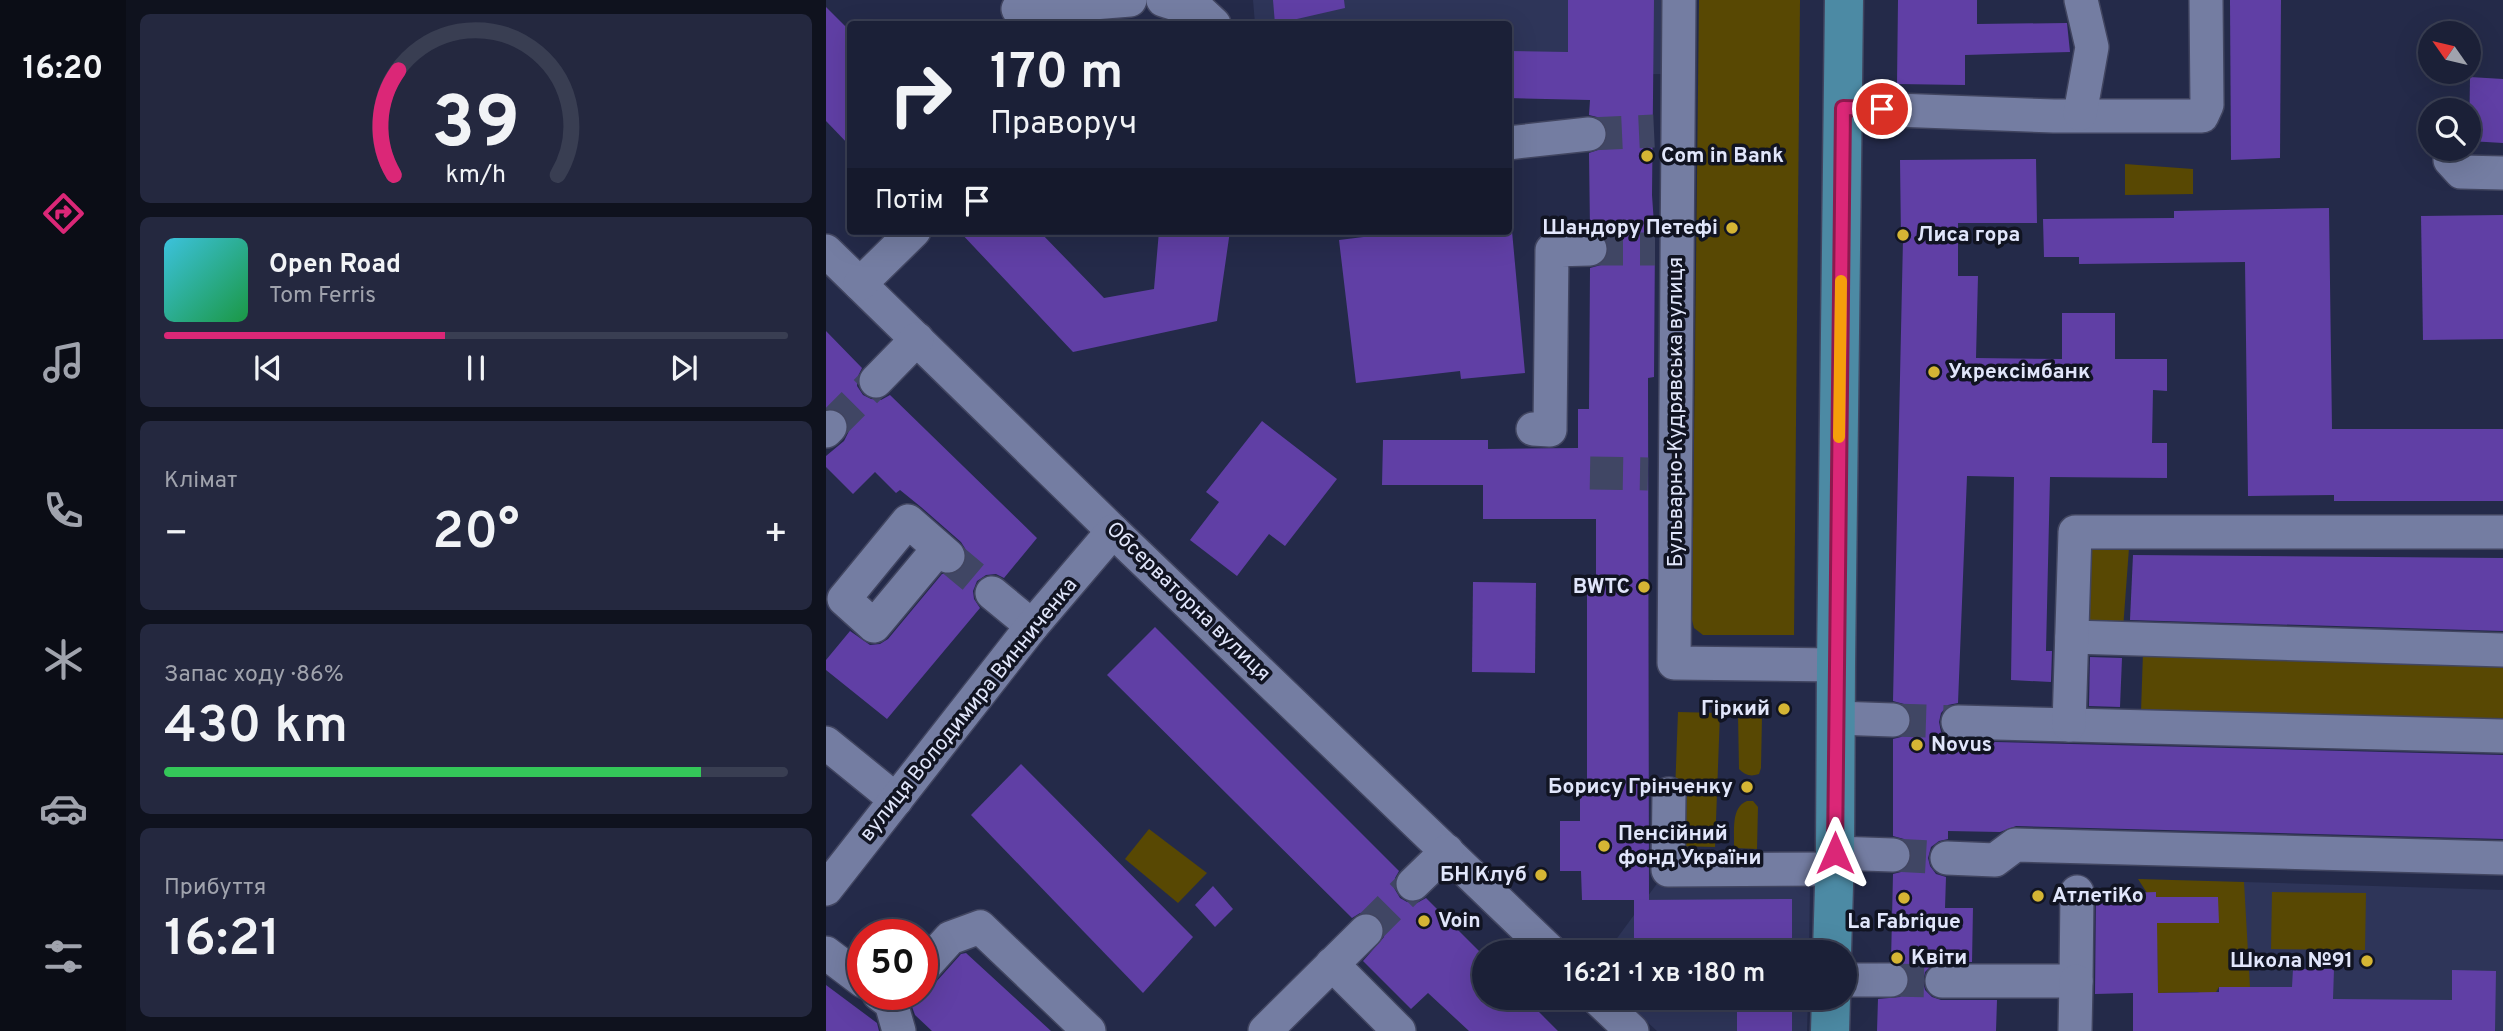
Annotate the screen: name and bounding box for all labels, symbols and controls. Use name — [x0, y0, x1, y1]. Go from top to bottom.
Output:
north arrow — [2418, 21, 2482, 84]
map controls — [2418, 21, 2481, 161]
text: 170 m — [990, 44, 1123, 106]
icon: right — [875, 49, 966, 140]
text: 16:20 — [23, 50, 103, 90]
pin — [1852, 79, 1912, 139]
text: 39 — [432, 81, 520, 173]
icon: arrive — [1863, 90, 1901, 128]
button: search — [2418, 98, 2481, 161]
text: Праворуч — [990, 105, 1137, 145]
place label: Com in Bank — [1661, 143, 1784, 170]
marker: Com in Bank — [1639, 148, 1655, 164]
text: km/h — [446, 160, 506, 192]
icon: arrive — [958, 182, 996, 220]
text: Потім — [875, 185, 944, 218]
icon: directions — [39, 189, 88, 238]
place label: Шандору Петефі — [1542, 215, 1718, 242]
marker: Шандору Петефі — [1724, 220, 1740, 236]
place label: Лиса гора — [1917, 222, 2020, 249]
marker: Лиса гора — [1895, 227, 1911, 243]
text: Open Road — [269, 249, 401, 282]
street label: Бульварно-Кудрявська вулиця — [1663, 257, 1690, 567]
text: Tom Ferris — [269, 282, 376, 311]
icon: music — [39, 338, 88, 387]
icon: previous — [249, 349, 287, 387]
icon: pause — [457, 349, 495, 387]
icon: next — [665, 349, 703, 387]
place label: Укрексімбанк — [1948, 359, 2090, 386]
marker: Укрексімбанк — [1926, 364, 1942, 380]
text: Клімат — [164, 467, 237, 496]
icon: phone — [39, 486, 88, 535]
text: 20° — [432, 501, 520, 567]
text: − — [164, 511, 189, 560]
text: + — [763, 511, 788, 560]
street label: Обсерваторна вулиця — [1100, 516, 1276, 688]
street label: вулиця Володимира Винниченка — [854, 573, 1084, 847]
place label: BWTC — [1573, 574, 1630, 601]
marker: BWTC — [1636, 579, 1652, 595]
icon: climate — [39, 635, 88, 684]
text: Запас ходу · 86% — [164, 661, 344, 690]
text: 430 km — [164, 695, 348, 761]
place label: Гіркий — [1701, 696, 1770, 723]
marker: Гіркий — [1776, 701, 1792, 717]
place label: Novus — [1931, 732, 1992, 759]
marker: Novus — [1909, 737, 1925, 753]
place label: Борису Грінченку — [1548, 774, 1733, 801]
marker: Борису Грінченку — [1739, 779, 1755, 795]
icon: car — [39, 784, 88, 833]
position arrow — [1798, 816, 1872, 890]
place label: Пенсійний фонд України — [1618, 821, 1761, 872]
marker: Пенсійний фонд України — [1596, 838, 1612, 854]
place label: БН Клуб — [1440, 862, 1527, 889]
marker: БН Клуб — [1533, 867, 1549, 883]
text: Прибуття — [164, 874, 266, 903]
place label: АтлетіКо — [2052, 883, 2144, 910]
marker: АтлетіКо — [2030, 888, 2046, 904]
marker: La Fabrique — [1896, 890, 1912, 906]
text: 16:21 — [164, 908, 280, 974]
place label: Voin — [1438, 908, 1481, 935]
place label: La Fabrique — [1847, 909, 1961, 936]
marker: Voin — [1416, 913, 1432, 929]
speed limit sign: 50 — [847, 919, 938, 1010]
icon: filters — [39, 932, 88, 981]
place label: Квіти — [1911, 945, 1967, 972]
place label: Школа №91 — [2230, 948, 2353, 975]
marker: Квіти — [1889, 950, 1905, 966]
marker: Школа №91 — [2359, 953, 2375, 969]
text: 16:21 · 1 хв · 180 m — [1564, 958, 1765, 991]

